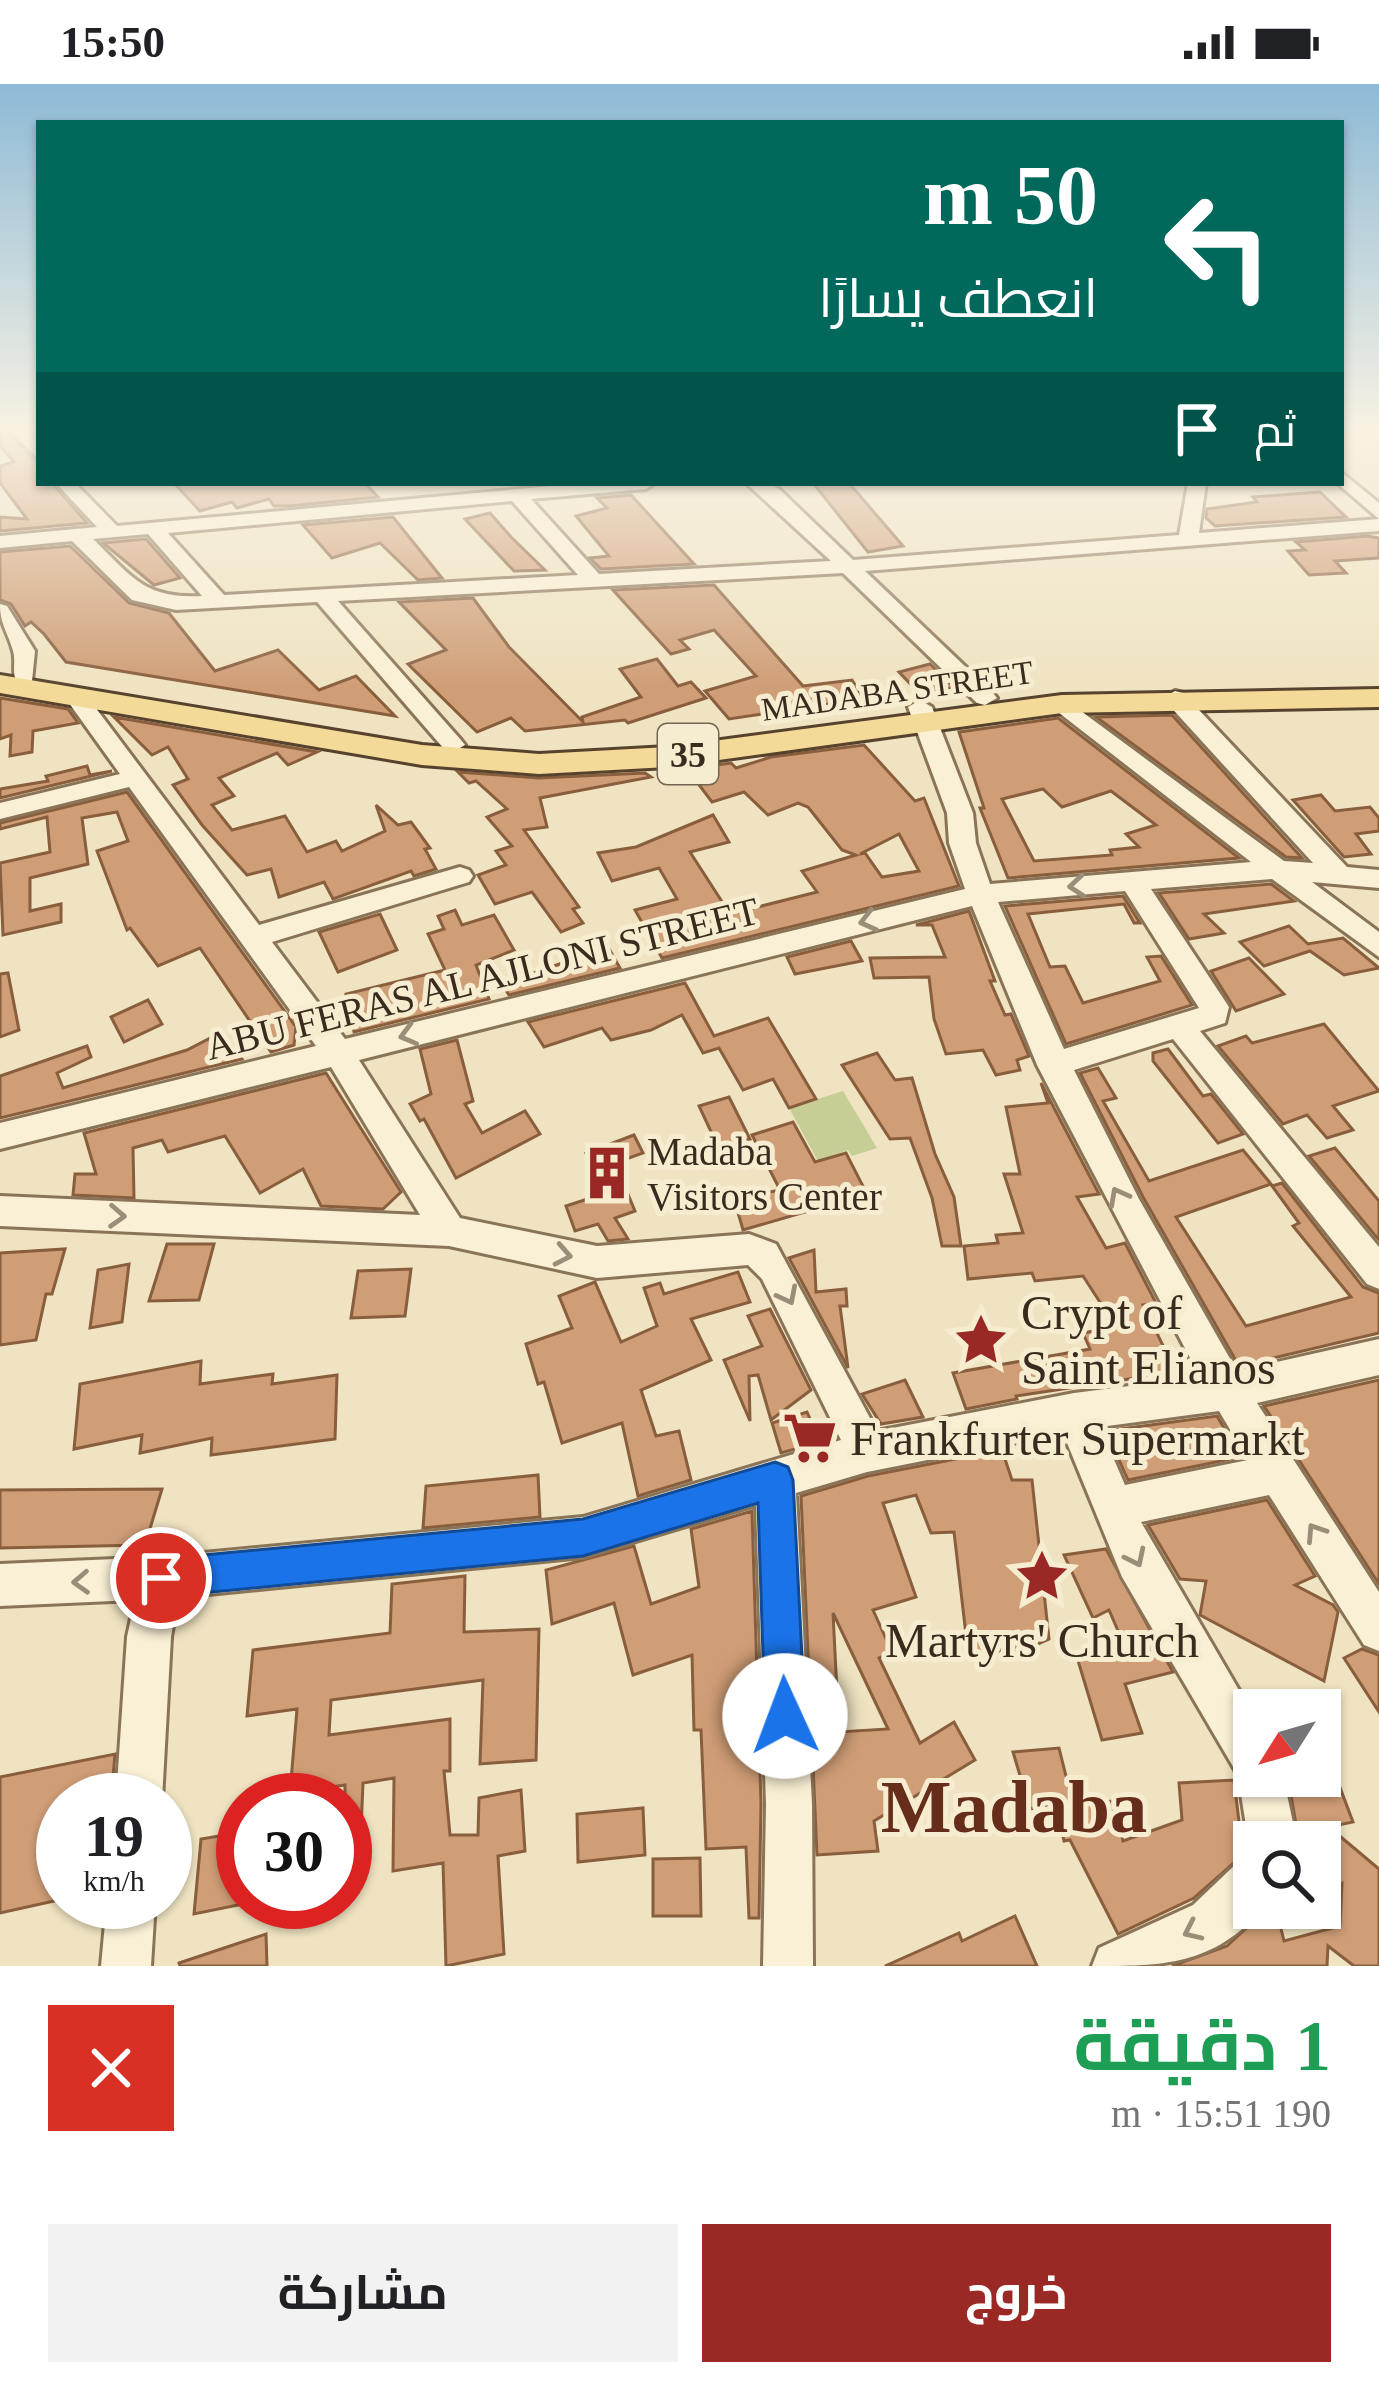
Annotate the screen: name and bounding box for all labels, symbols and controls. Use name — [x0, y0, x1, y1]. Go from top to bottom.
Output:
text: 15:50 — [60, 17, 165, 67]
text: 50 m — [923, 149, 1098, 242]
icon: left — [1140, 168, 1296, 324]
text: انعطف يسارًا — [818, 269, 1098, 329]
icon: arrive — [1164, 396, 1230, 462]
text: ثم — [1254, 406, 1296, 456]
street label: MADABA STREET — [759, 654, 1035, 728]
road number: 35 — [658, 724, 718, 784]
one-way arrow — [1067, 872, 1086, 898]
street label: ABU FERAS AL AJLONI STREET — [201, 889, 763, 1068]
one-way arrow — [859, 907, 879, 932]
one-way arrow — [399, 1021, 419, 1046]
place label: Madaba Visitors Center — [647, 1130, 882, 1218]
building icon: Madaba Visitors Center — [578, 1144, 636, 1202]
one-way arrow — [1109, 1187, 1132, 1208]
one-way arrow — [108, 1203, 127, 1229]
one-way arrow — [553, 1241, 573, 1267]
one-way arrow — [774, 1283, 797, 1304]
place label: Crypt of Saint Elianos — [1021, 1286, 1276, 1394]
place icon: Crypt of Saint Elianos — [952, 1311, 1010, 1369]
supermarket icon: Frankfurter Supermarkt — [781, 1409, 839, 1467]
place label: Frankfurter Supermarkt — [850, 1412, 1305, 1465]
one-way arrow — [1307, 1524, 1329, 1546]
pin — [110, 1527, 212, 1629]
icon: arrive — [128, 1545, 194, 1611]
one-way arrow — [1122, 1546, 1145, 1567]
place icon: Martyrs' Church — [1013, 1547, 1071, 1605]
one-way arrow — [71, 1569, 90, 1595]
place label: Martyrs' Church — [885, 1614, 1199, 1667]
position arrow — [722, 1653, 848, 1779]
north arrow — [1233, 1689, 1341, 1797]
map controls — [1233, 1689, 1341, 1929]
district label: Madaba — [881, 1765, 1147, 1848]
speed limit sign: 30 — [216, 1773, 372, 1929]
text: 19 — [84, 1803, 144, 1869]
button: search — [1233, 1821, 1341, 1929]
text: km/h — [83, 1864, 145, 1897]
one-way arrow — [1183, 1917, 1204, 1940]
button: close — [48, 2005, 174, 2131]
text: 1 دقيقة — [1073, 2006, 1331, 2086]
text: 190 m · 15:51 — [1111, 2092, 1331, 2135]
button: مشاركة — [48, 2224, 678, 2362]
button: خروج — [702, 2224, 1331, 2362]

